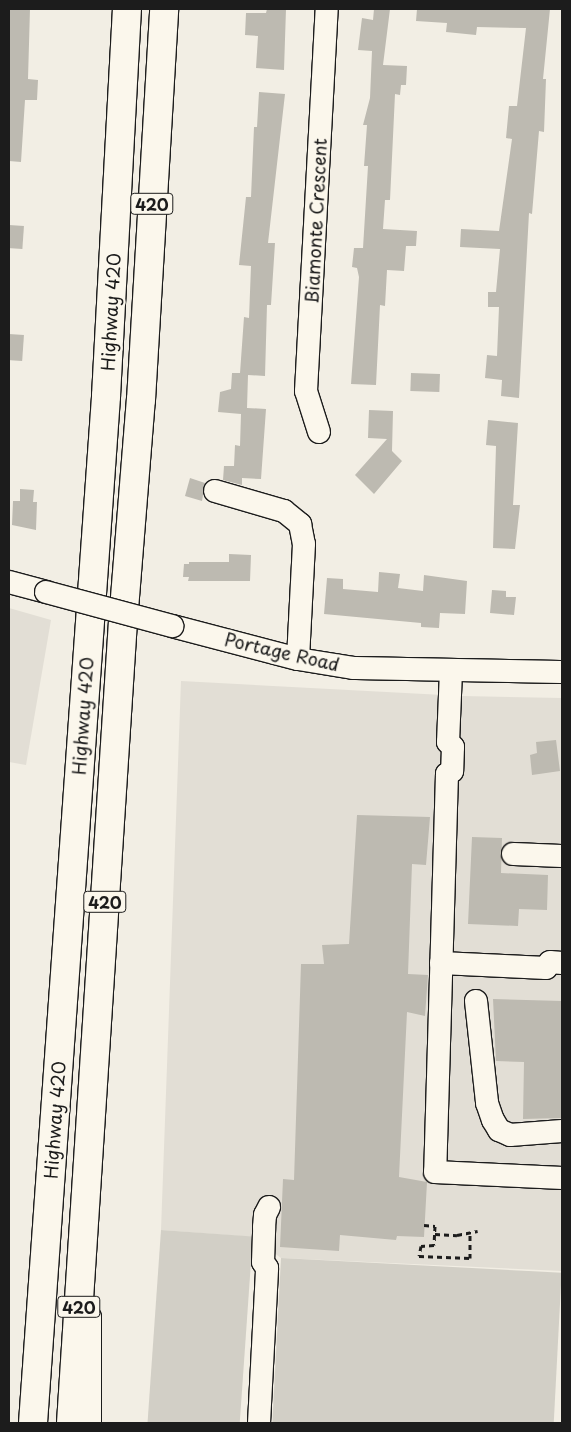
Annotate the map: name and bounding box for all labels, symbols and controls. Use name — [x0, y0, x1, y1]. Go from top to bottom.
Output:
street label: Biamonte Crescent — [301, 138, 331, 304]
road number: 420 — [130, 190, 174, 218]
street label: Highway 420 — [97, 253, 125, 371]
street label: Portage Road — [223, 628, 341, 676]
street label: Highway 420 — [68, 656, 98, 776]
road number: 420 — [82, 889, 128, 916]
street label: Highway 420 — [40, 1060, 70, 1180]
road number: 420 — [56, 1294, 102, 1320]

